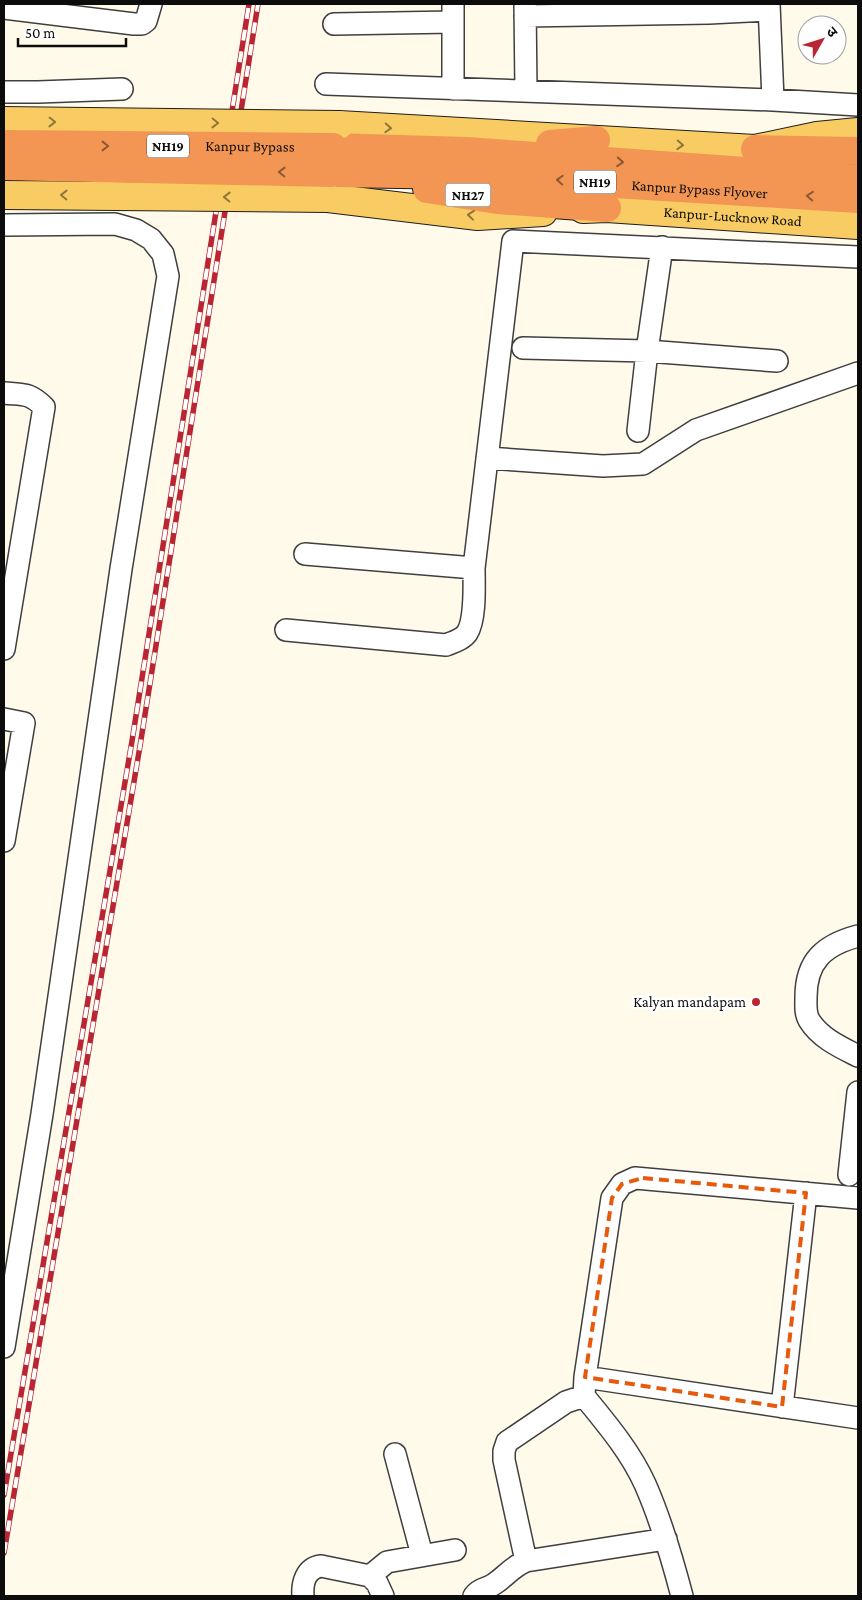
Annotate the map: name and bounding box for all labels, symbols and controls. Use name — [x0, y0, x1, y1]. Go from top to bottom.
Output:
scale bar — [18, 15, 125, 47]
north arrow — [797, 15, 847, 65]
text: उ — [823, 24, 841, 41]
text: 50 m — [25, 25, 55, 41]
one-way arrow — [49, 117, 57, 127]
one-way arrow — [212, 118, 219, 128]
one-way arrow — [384, 122, 392, 133]
road number: NH19 — [147, 134, 189, 158]
street label: Kanpur Bypass — [205, 138, 295, 155]
one-way arrow — [676, 139, 684, 150]
one-way arrow — [102, 141, 109, 151]
one-way arrow — [616, 156, 624, 167]
one-way arrow — [278, 167, 286, 177]
road number: NH19 — [574, 170, 616, 193]
one-way arrow — [556, 175, 564, 186]
street label: Kanpur Bypass Flyover — [631, 177, 769, 201]
road number: NH27 — [446, 184, 490, 206]
one-way arrow — [60, 190, 68, 200]
one-way arrow — [805, 191, 813, 202]
one-way arrow — [222, 192, 230, 202]
street label: Kanpur-Lucknow Road — [663, 204, 802, 229]
one-way arrow — [467, 210, 475, 221]
place label: Kalyan mandapam — [633, 994, 746, 1011]
marker: Kalyan mandapam — [750, 996, 762, 1008]

